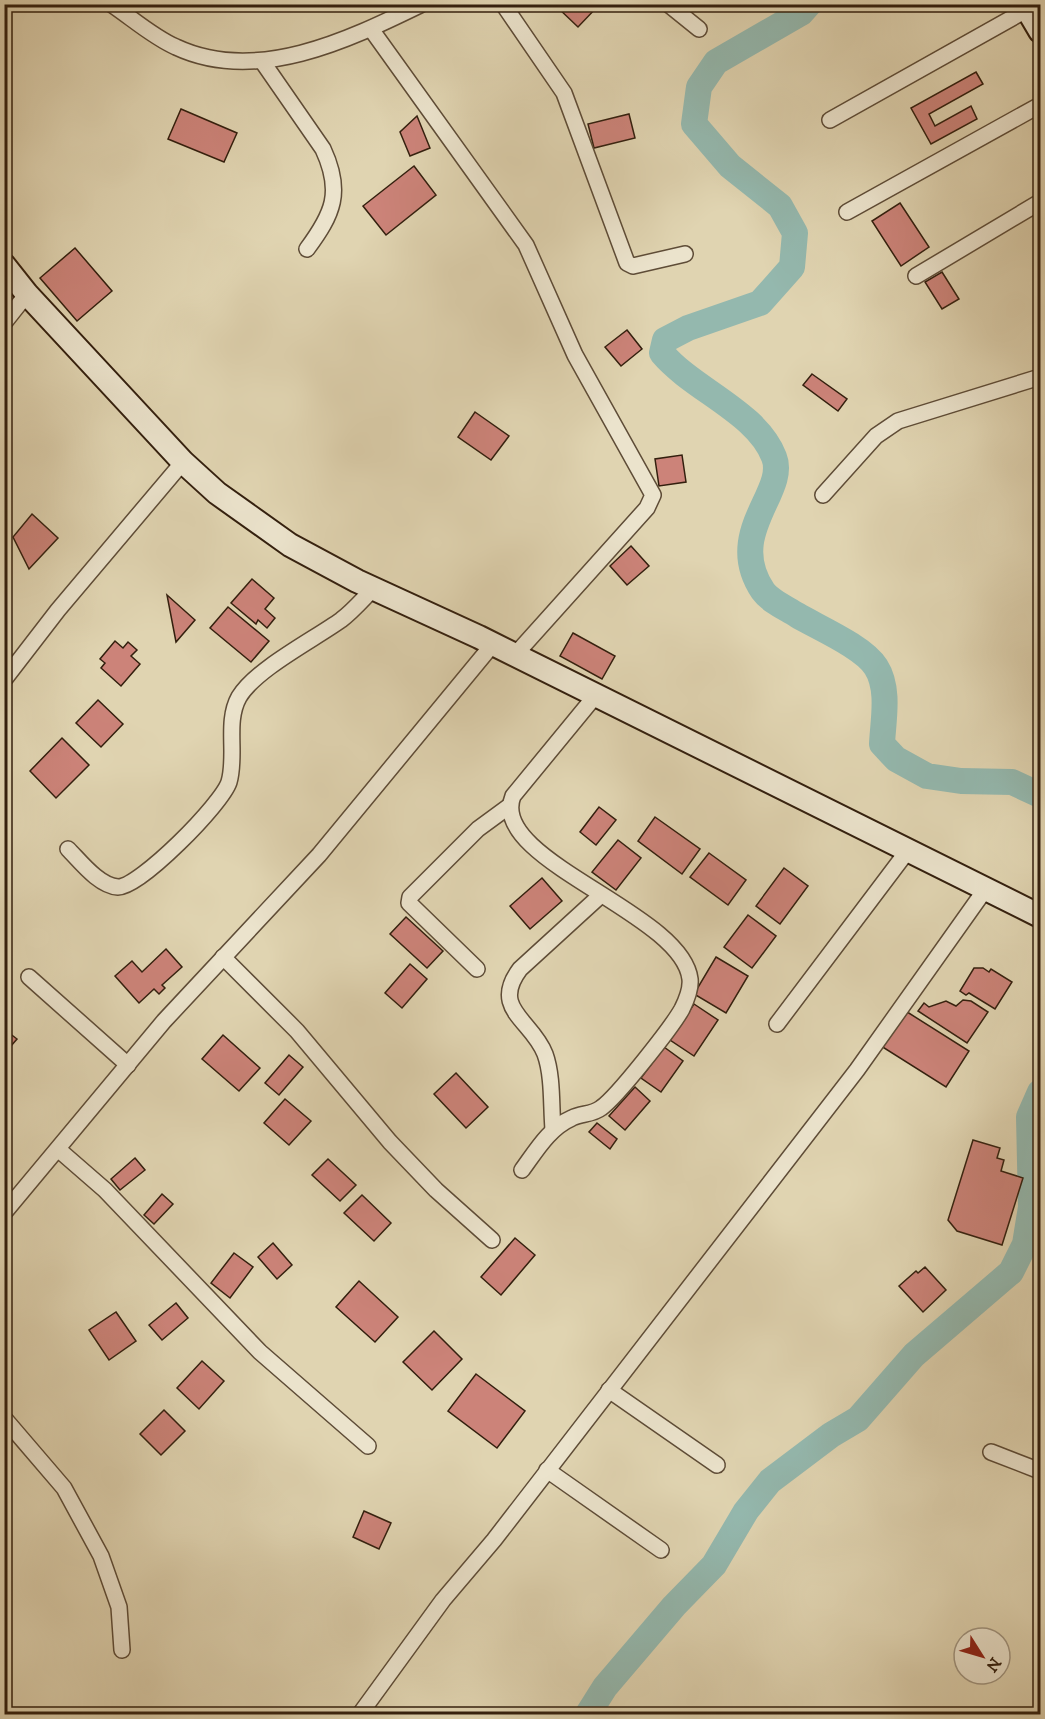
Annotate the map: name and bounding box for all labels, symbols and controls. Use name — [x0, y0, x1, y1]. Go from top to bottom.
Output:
north arrow — [952, 1626, 1012, 1686]
text: N — [981, 1653, 1005, 1676]

